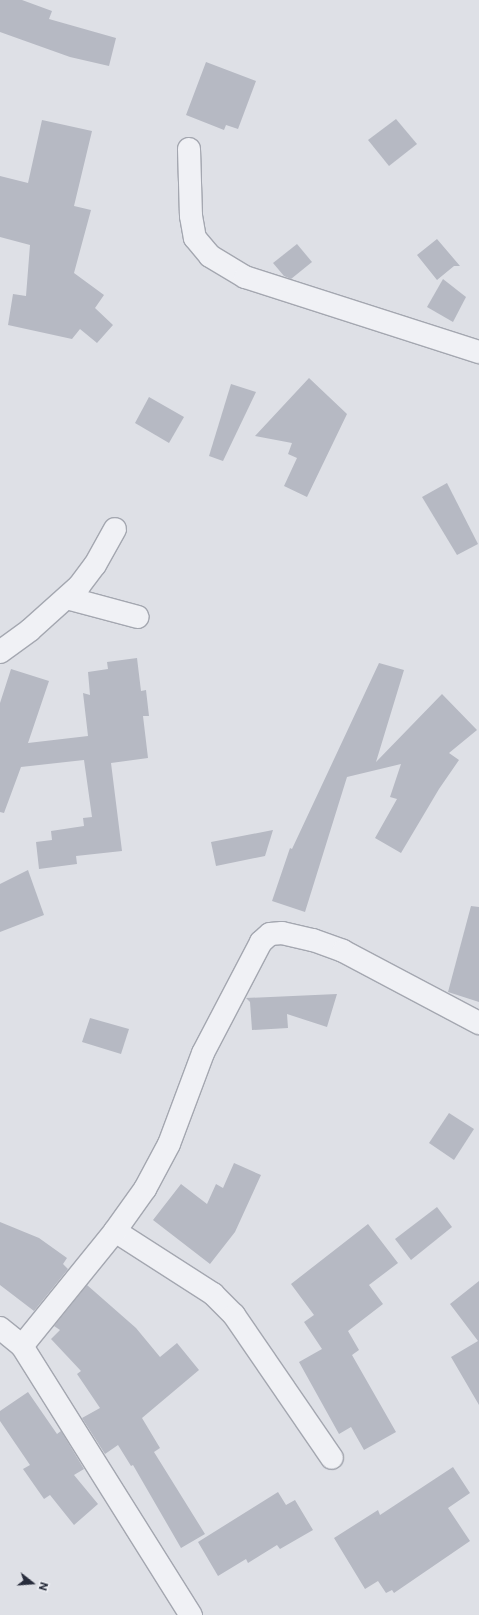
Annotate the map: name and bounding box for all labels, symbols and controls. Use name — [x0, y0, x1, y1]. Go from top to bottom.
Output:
north arrow — [12, 1563, 52, 1603]
text: N — [37, 1581, 51, 1592]

